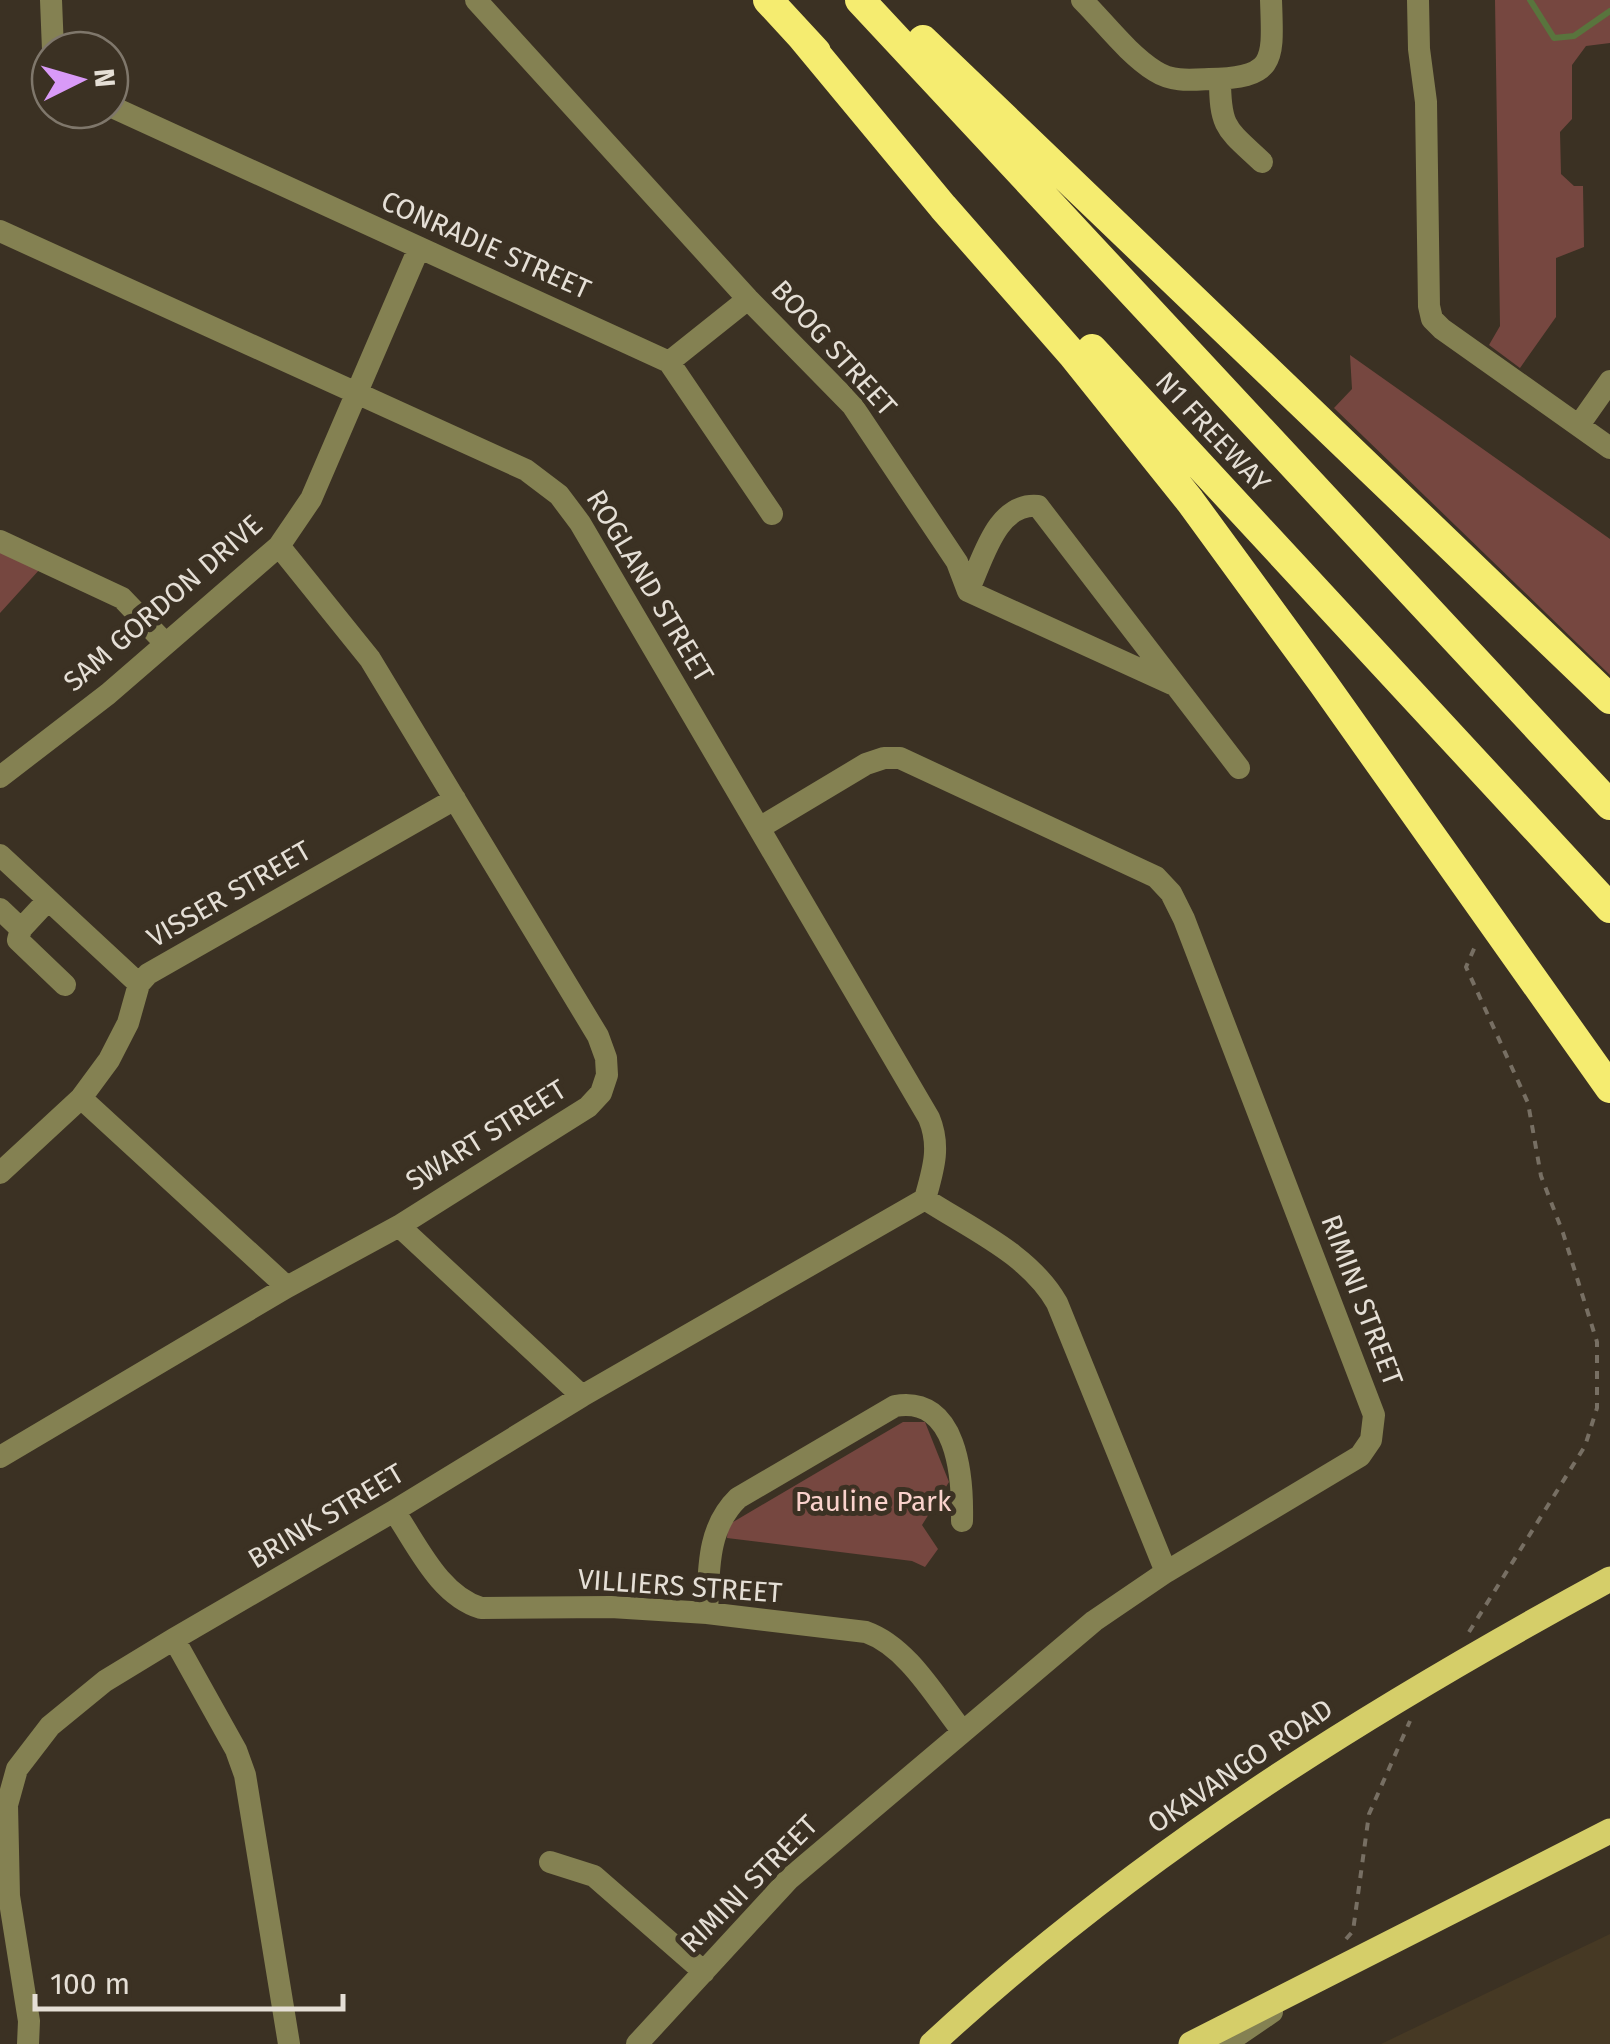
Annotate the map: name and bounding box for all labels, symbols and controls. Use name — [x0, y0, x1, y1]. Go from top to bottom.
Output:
north arrow — [30, 30, 130, 130]
text: N — [87, 67, 122, 89]
street label: CONRADIE STREET — [376, 184, 596, 306]
street label: BOOG STREET — [764, 273, 904, 423]
street label: N1 FREEWAY — [1149, 365, 1277, 499]
street label: ROGLAND STREET — [580, 484, 721, 689]
street label: SAM GORDON DRIVE — [57, 508, 269, 698]
street label: VISSER STREET — [141, 833, 317, 954]
street label: SWART STREET — [400, 1072, 573, 1197]
street label: RIMINI STREET — [1314, 1210, 1410, 1391]
street label: BRINK STREET — [242, 1456, 410, 1575]
park label: Pauline Park — [795, 1485, 952, 1518]
street label: VILLIERS STREET — [577, 1562, 784, 1610]
street label: OKAVANGO ROAD — [1141, 1692, 1339, 1840]
street label: RIMINI STREET — [673, 1808, 825, 1960]
scale bar — [35, 1949, 342, 2011]
text: 100 m — [50, 1966, 130, 2002]

